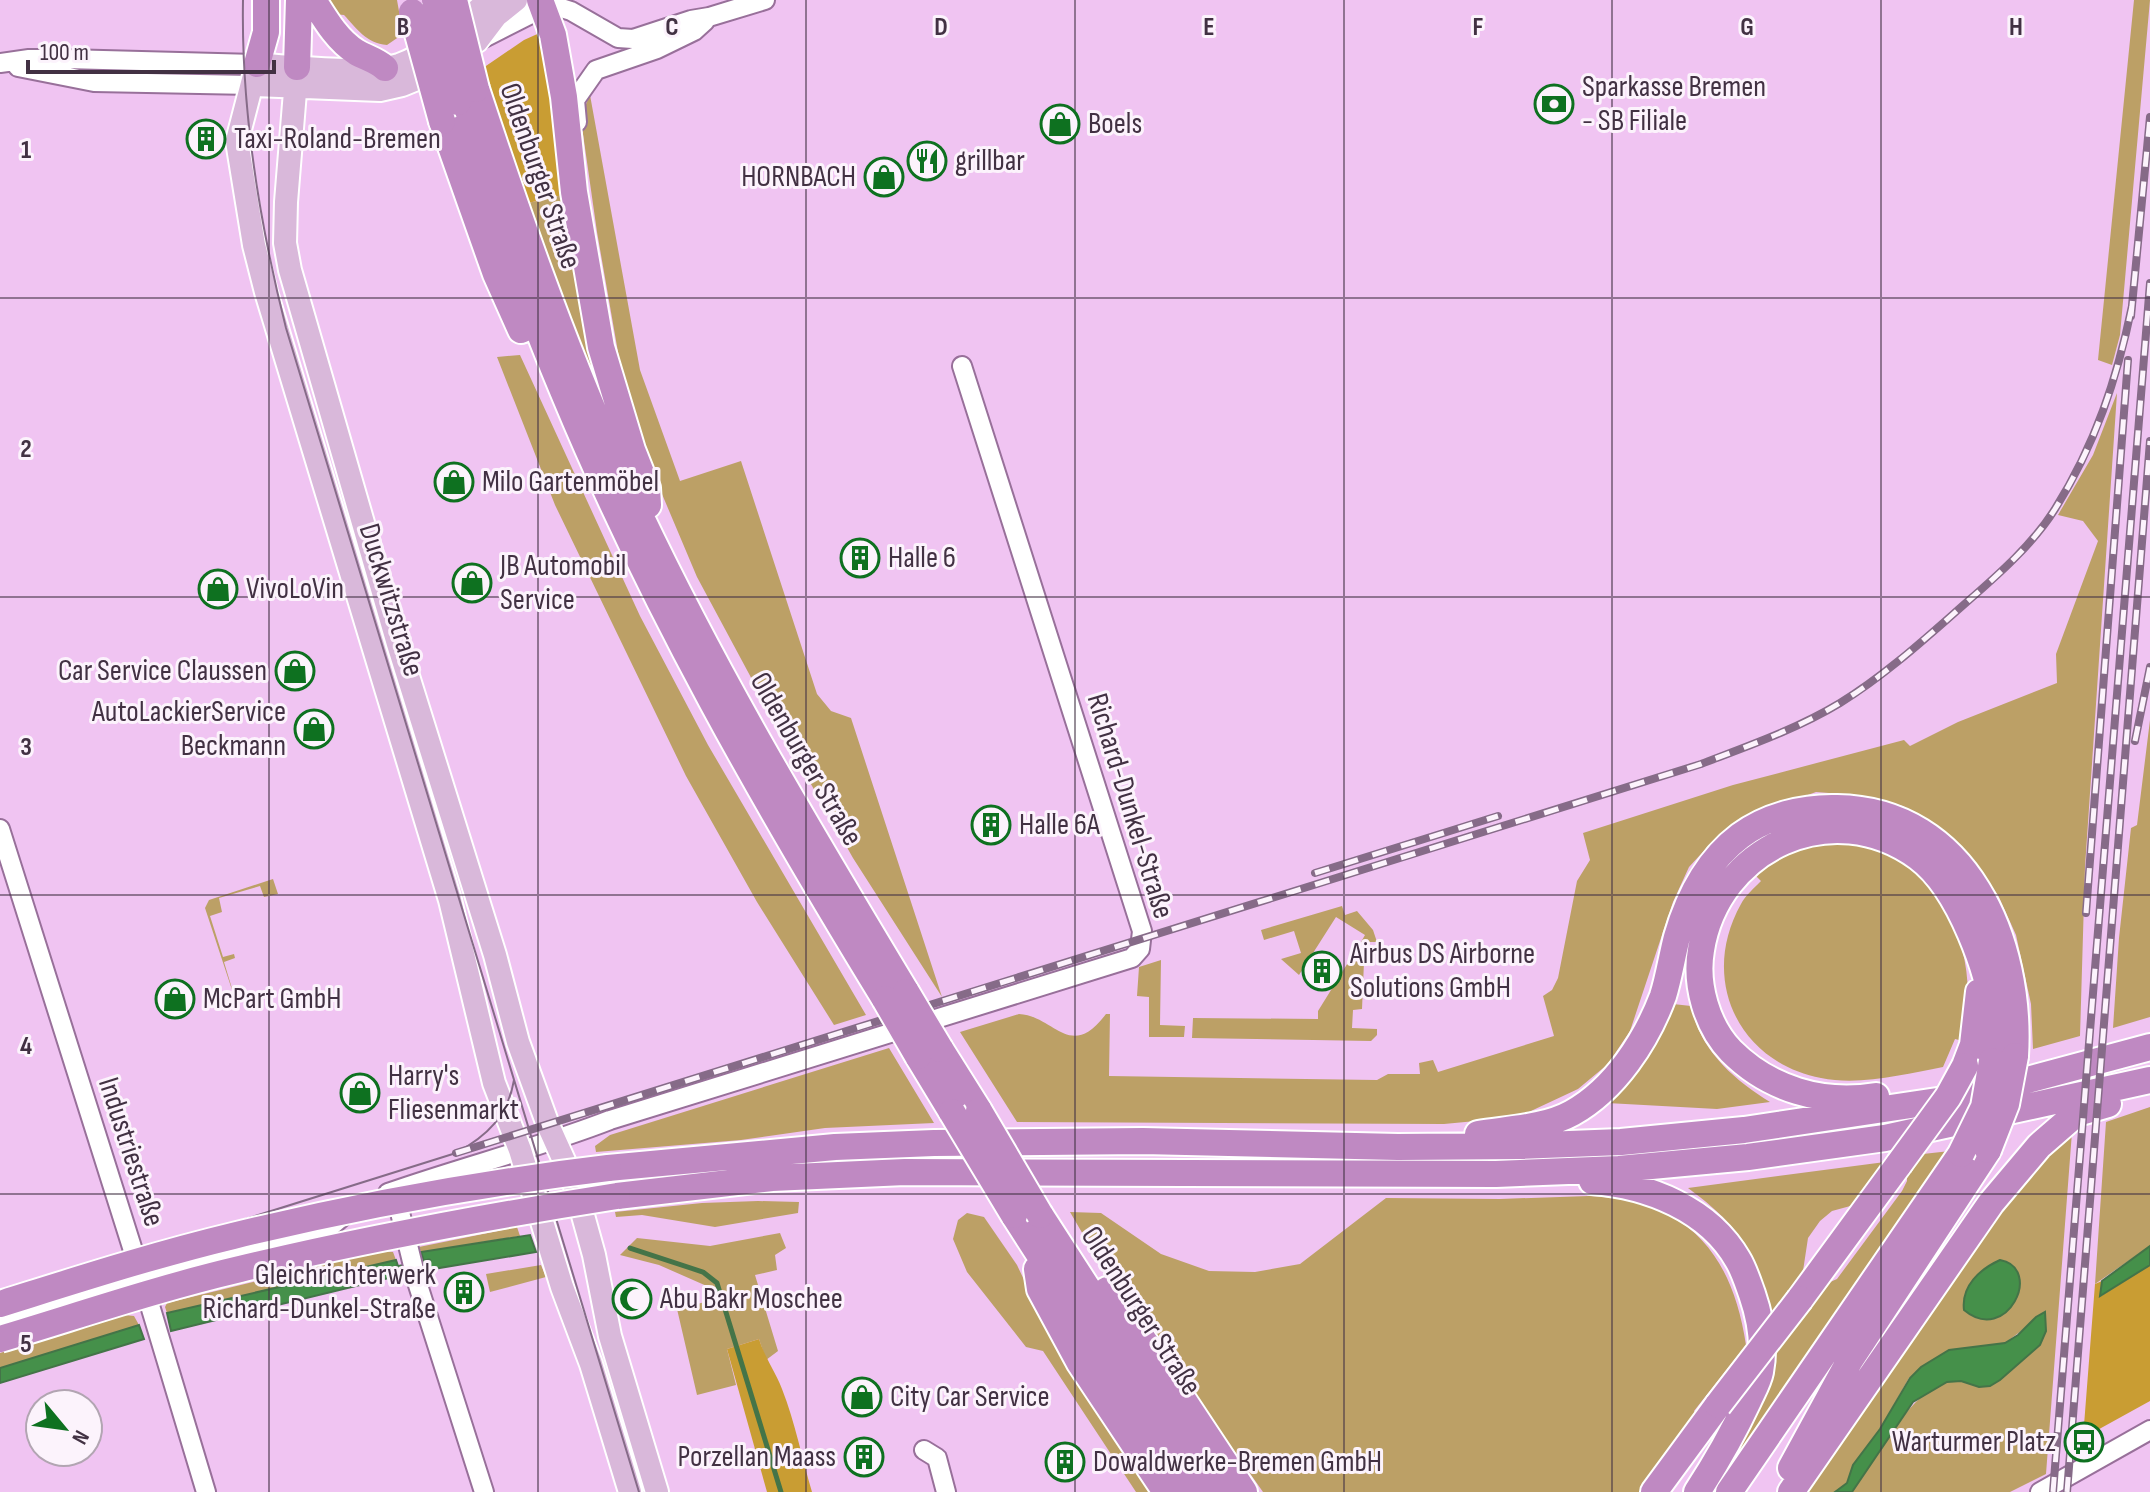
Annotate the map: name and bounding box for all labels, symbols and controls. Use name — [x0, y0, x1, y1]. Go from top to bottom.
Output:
text: B — [397, 12, 409, 43]
text: C — [665, 12, 679, 43]
text: D — [934, 12, 948, 43]
text: E — [1203, 12, 1215, 43]
text: F — [1473, 12, 1484, 43]
text: G — [1740, 12, 1754, 43]
text: H — [2009, 12, 2023, 43]
scale bar — [28, 24, 274, 74]
text: 100 m — [40, 38, 89, 67]
place label: Sparkasse Bremen - SB Filiale — [1582, 69, 1766, 139]
street label: Oldenburger Straße — [491, 78, 589, 274]
bank icon: Sparkasse Bremen - SB Filiale — [1533, 83, 1575, 125]
shop icon: Boels — [1039, 103, 1081, 145]
place label: Boels — [1088, 106, 1142, 142]
building icon: Taxi-Roland-Bremen — [185, 118, 227, 160]
place label: Taxi-Roland-Bremen — [234, 121, 441, 157]
text: 1 — [21, 135, 31, 166]
restaurant icon: grillbar — [906, 140, 948, 182]
place label: grillbar — [955, 143, 1025, 179]
shop icon: HORNBACH — [863, 156, 905, 198]
place label: HORNBACH — [741, 159, 856, 195]
text: 2 — [20, 434, 32, 465]
shop icon: Milo Gartenmöbel — [433, 461, 475, 503]
place label: Milo Gartenmöbel — [482, 464, 659, 500]
street label: Duckwitzstraße — [351, 519, 431, 681]
building icon: Halle 6 — [839, 537, 881, 579]
place label: Halle 6 — [888, 540, 956, 576]
place label: JB Automobil Service — [499, 548, 626, 618]
shop icon: JB Automobil Service — [451, 562, 493, 604]
shop icon: VivoLoVin — [197, 568, 239, 610]
place label: VivoLoVin — [246, 571, 344, 607]
shop icon: Car Service Claussen — [274, 650, 316, 692]
place label: Car Service Claussen — [58, 653, 267, 689]
street label: Oldenburger Straße — [742, 666, 870, 852]
street label: Richard-Dunkel-Straße — [1079, 689, 1181, 923]
place label: AutoLackierService Beckmann — [91, 694, 286, 764]
shop icon: AutoLackierService Beckmann — [293, 708, 335, 750]
text: 3 — [20, 732, 32, 763]
building icon: Halle 6A — [970, 804, 1012, 846]
place label: Halle 6A — [1019, 807, 1100, 843]
place label: Airbus DS Airborne Solutions GmbH — [1349, 936, 1535, 1006]
building icon: Airbus DS Airborne Solutions GmbH — [1301, 950, 1343, 992]
shop icon: McPart GmbH — [154, 978, 196, 1020]
place label: McPart GmbH — [203, 981, 342, 1017]
text: 4 — [20, 1031, 32, 1062]
place label: Harry's Fliesenmarkt — [388, 1058, 519, 1128]
shop icon: Harry's Fliesenmarkt — [339, 1072, 381, 1114]
street label: Industriestraße — [90, 1073, 172, 1231]
street label: Oldenburger Straße — [1073, 1220, 1209, 1402]
place label: Gleichrichterwerk Richard-Dunkel-Straße — [203, 1257, 437, 1327]
building icon: Gleichrichterwerk Richard-Dunkel-Straße — [443, 1271, 485, 1313]
mosque icon: Abu Bakr Moschee — [611, 1278, 653, 1320]
place label: Abu Bakr Moschee — [659, 1281, 843, 1317]
text: 5 — [20, 1329, 32, 1360]
shop icon: City Car Service — [841, 1376, 883, 1418]
place label: City Car Service — [890, 1379, 1050, 1415]
north arrow — [24, 1388, 104, 1468]
bus stop icon: Warturmer Platz — [2063, 1421, 2105, 1463]
place label: Warturmer Platz — [1892, 1424, 2056, 1460]
text: N — [66, 1425, 95, 1449]
building icon: Porzellan Maass — [843, 1436, 885, 1478]
place label: Porzellan Maass — [677, 1439, 836, 1475]
building icon: Dowaldwerke-Bremen GmbH — [1044, 1441, 1086, 1483]
place label: Dowaldwerke-Bremen GmbH — [1093, 1444, 1382, 1480]

